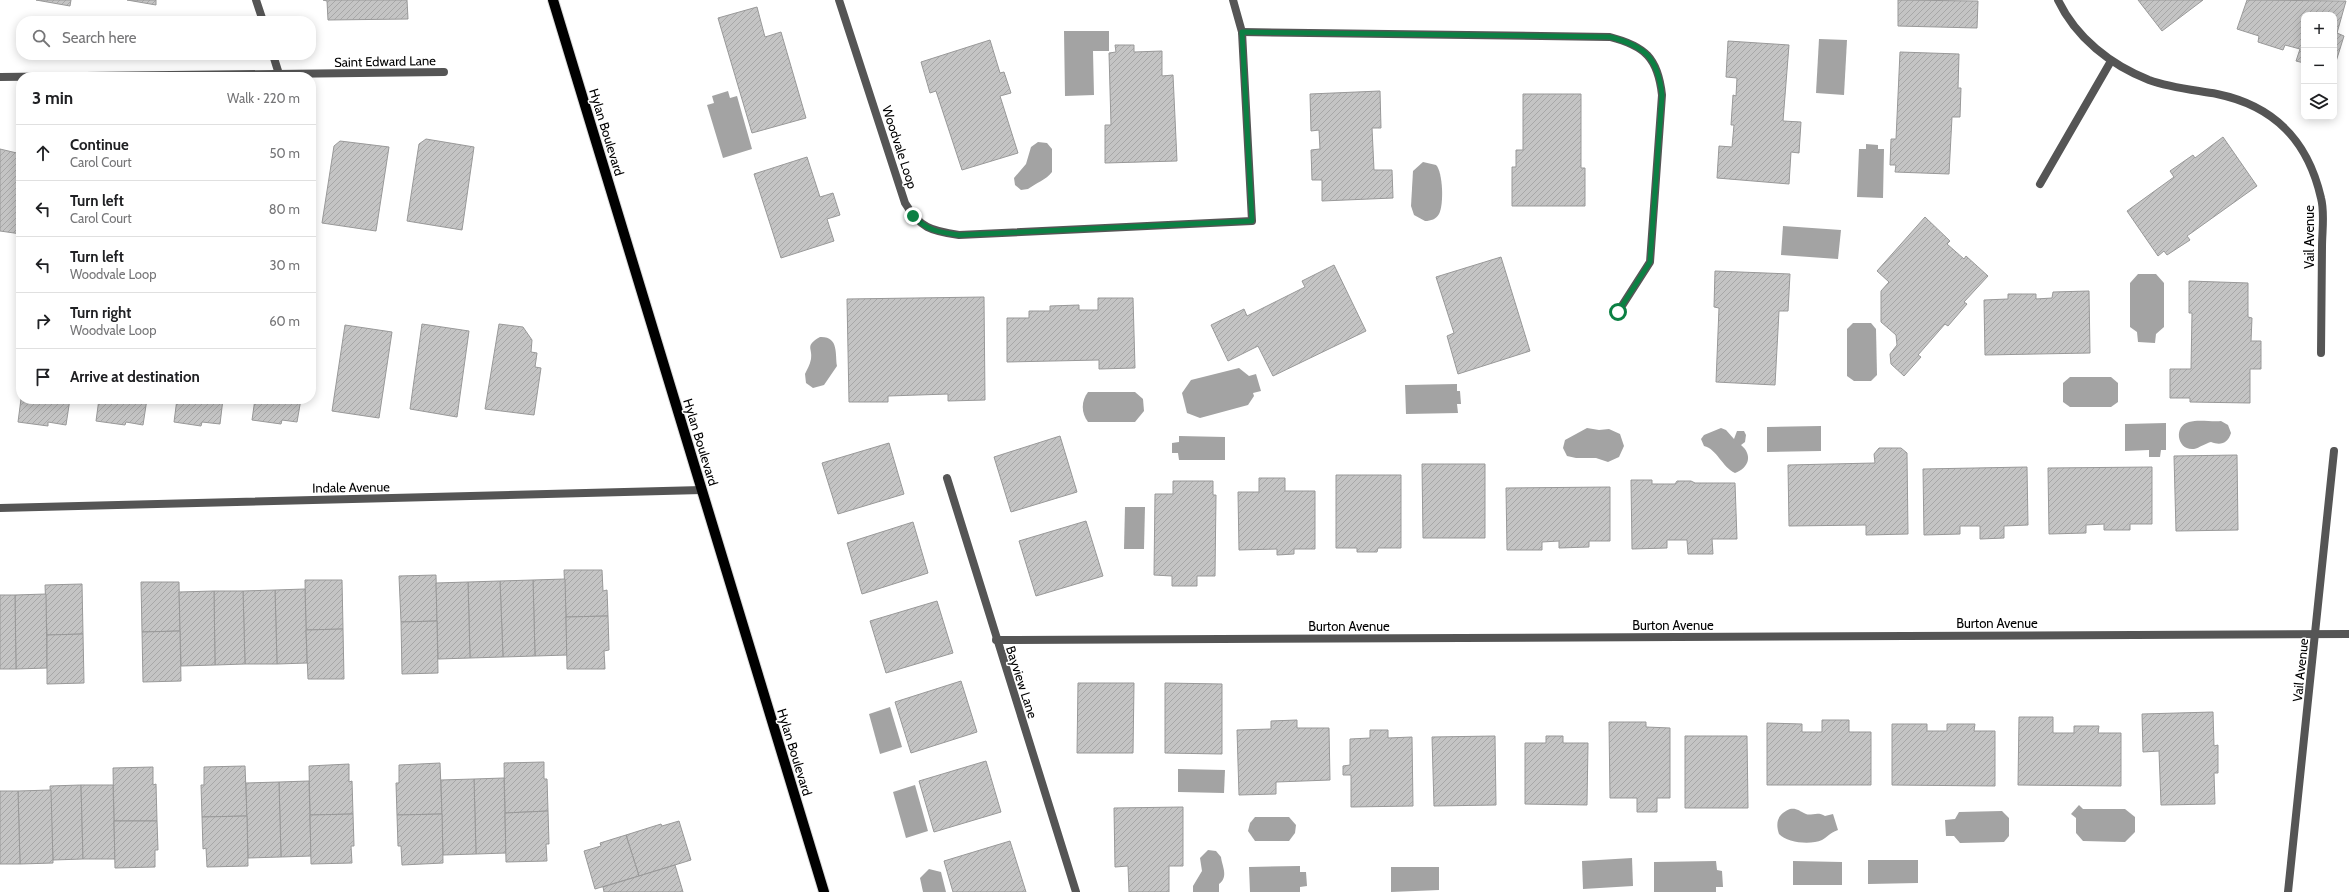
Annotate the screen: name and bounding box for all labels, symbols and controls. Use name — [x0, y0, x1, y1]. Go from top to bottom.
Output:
map controls — [2301, 12, 2337, 120]
button: + — [2301, 12, 2337, 48]
search box — [16, 16, 316, 60]
icon: search — [30, 27, 52, 49]
text: Search here — [62, 29, 137, 47]
button: − — [2301, 48, 2337, 84]
street label: Saint Edward Lane — [334, 52, 436, 70]
button: layers — [2301, 84, 2337, 120]
street label: Hylan Boulevard — [586, 87, 628, 177]
text: 3 min — [32, 88, 73, 108]
text: Walk · 220 m — [227, 90, 300, 106]
street label: Woodvale Loop — [879, 103, 921, 191]
text: Continue — [70, 136, 129, 154]
icon: ahead — [32, 142, 54, 164]
text: 50 m — [270, 145, 300, 161]
text: Carol Court — [70, 154, 132, 170]
text: Turn left — [70, 192, 124, 210]
icon: left — [32, 198, 54, 220]
text: 80 m — [269, 201, 300, 217]
street label: Vail Avenue — [2301, 205, 2317, 269]
route end — [904, 207, 922, 225]
text: Carol Court — [70, 210, 132, 226]
text: Turn left — [70, 248, 124, 266]
icon: left — [32, 254, 54, 276]
text: 30 m — [270, 257, 300, 273]
text: Woodvale Loop — [70, 266, 156, 282]
route start — [1609, 303, 1627, 321]
text: Turn right — [70, 304, 131, 322]
icon: right — [32, 310, 54, 332]
text: 60 m — [269, 313, 300, 329]
text: Woodvale Loop — [70, 322, 156, 338]
icon: arrive — [32, 366, 54, 388]
text: Arrive at destination — [70, 368, 200, 386]
street label: Hylan Boulevard — [680, 397, 722, 487]
street label: Indale Avenue — [312, 478, 390, 496]
street label: Burton Avenue — [1956, 615, 2038, 631]
street label: Burton Avenue — [1632, 617, 1714, 633]
street label: Burton Avenue — [1308, 618, 1390, 634]
street label: Vail Avenue — [2289, 637, 2311, 702]
street label: Bayview Lane — [1003, 644, 1041, 721]
street label: Hylan Boulevard — [774, 707, 816, 797]

